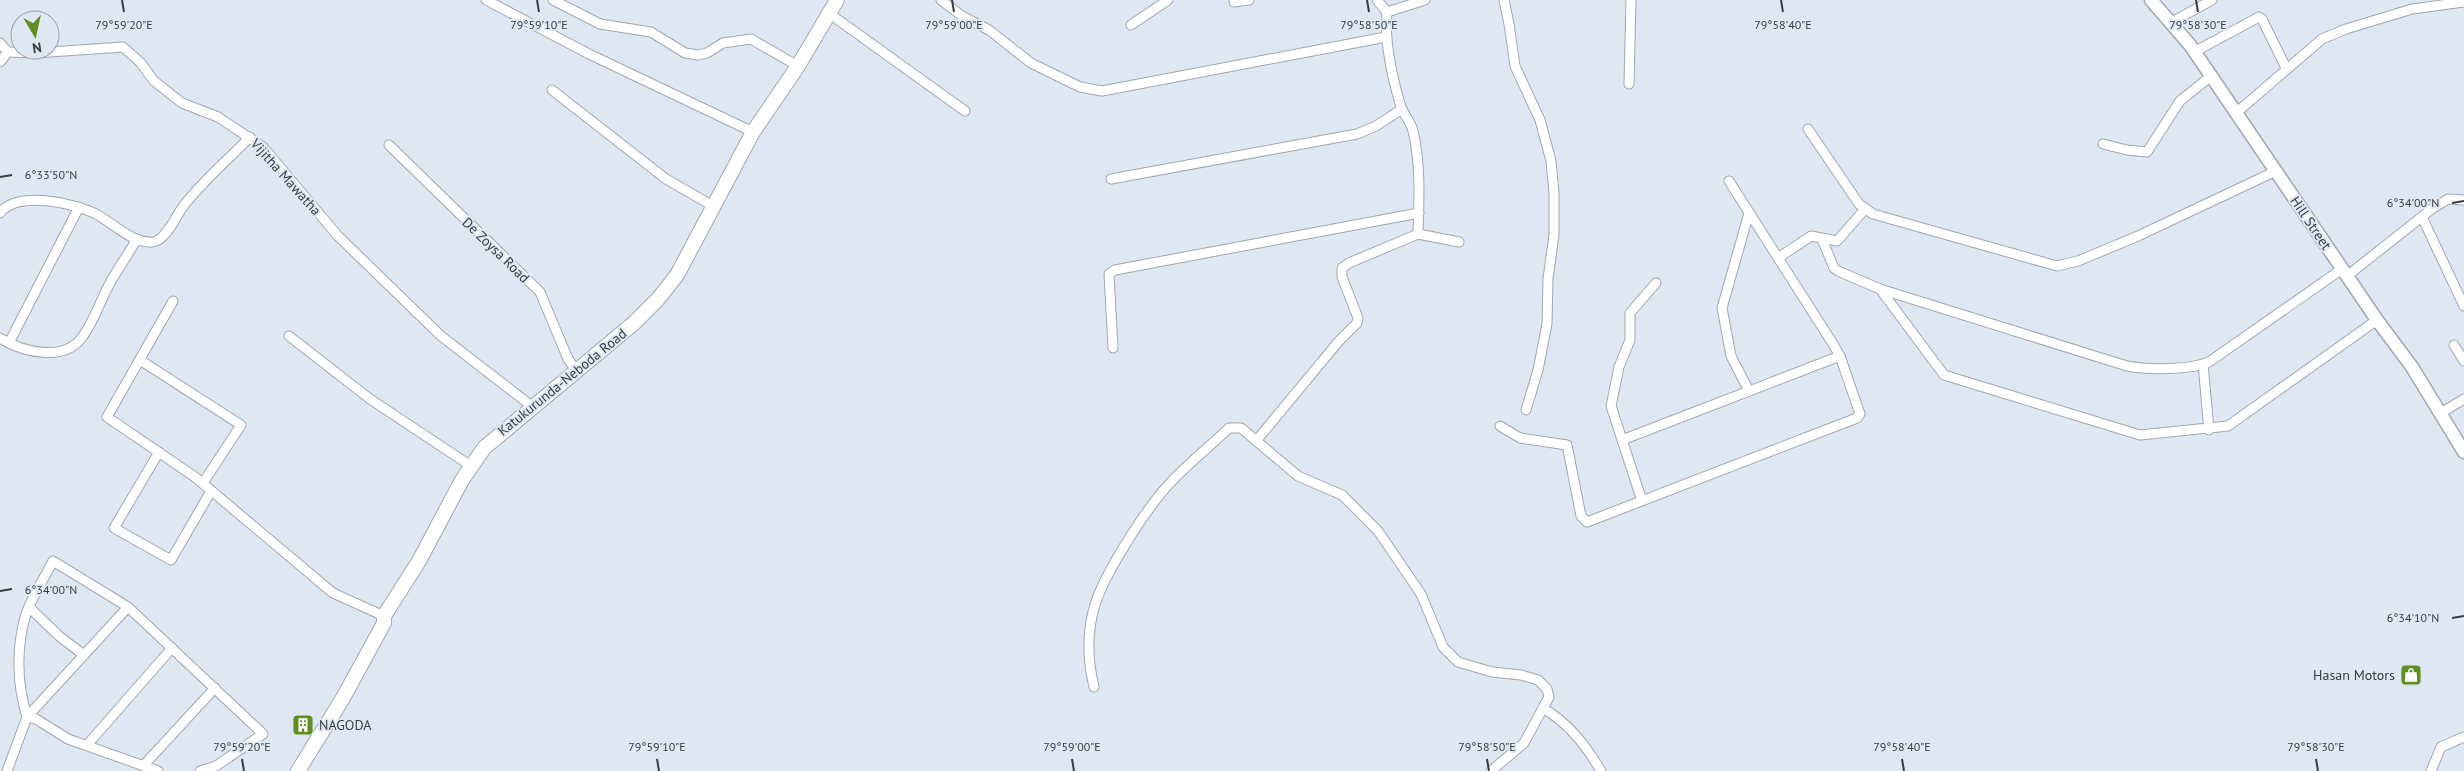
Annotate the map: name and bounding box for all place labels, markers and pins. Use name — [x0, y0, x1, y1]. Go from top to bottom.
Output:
shop icon: Hasan Motors — [2399, 663, 2423, 687]
place label: Hasan Motors — [2313, 666, 2395, 684]
building icon: NAGODA — [291, 713, 315, 737]
place label: NAGODA — [319, 716, 372, 734]

